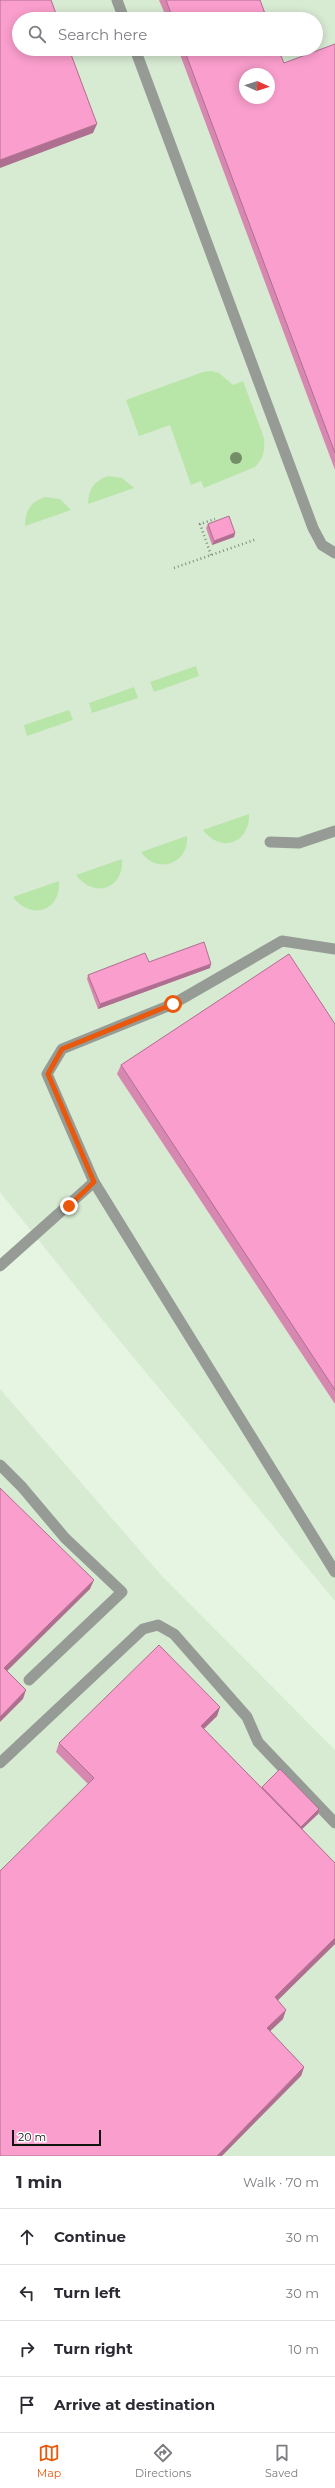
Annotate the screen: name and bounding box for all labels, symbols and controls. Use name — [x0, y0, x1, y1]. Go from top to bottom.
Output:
search box — [12, 12, 323, 56]
icon: search — [26, 23, 48, 45]
text: Search here — [58, 25, 147, 44]
north arrow — [239, 68, 275, 104]
route start — [164, 995, 182, 1013]
route end — [60, 1197, 78, 1215]
scale bar — [12, 2128, 101, 2147]
text: 20 m — [18, 2130, 46, 2144]
text: 1 min — [16, 2172, 62, 2192]
text: Walk · 70 m — [243, 2174, 319, 2190]
icon: ahead — [16, 2226, 38, 2248]
text: Continue — [54, 2227, 126, 2246]
text: 30 m — [286, 2229, 319, 2245]
icon: left — [16, 2282, 38, 2304]
text: Turn left — [54, 2283, 121, 2302]
text: 30 m — [286, 2285, 319, 2301]
icon: right — [16, 2338, 38, 2360]
text: Turn right — [54, 2339, 133, 2358]
text: 10 m — [289, 2341, 319, 2357]
icon: arrive — [16, 2394, 38, 2416]
text: Arrive at destination — [54, 2395, 215, 2414]
tab: Map — [37, 2442, 61, 2480]
tab: Directions — [135, 2442, 191, 2480]
tab: Saved — [265, 2442, 298, 2480]

